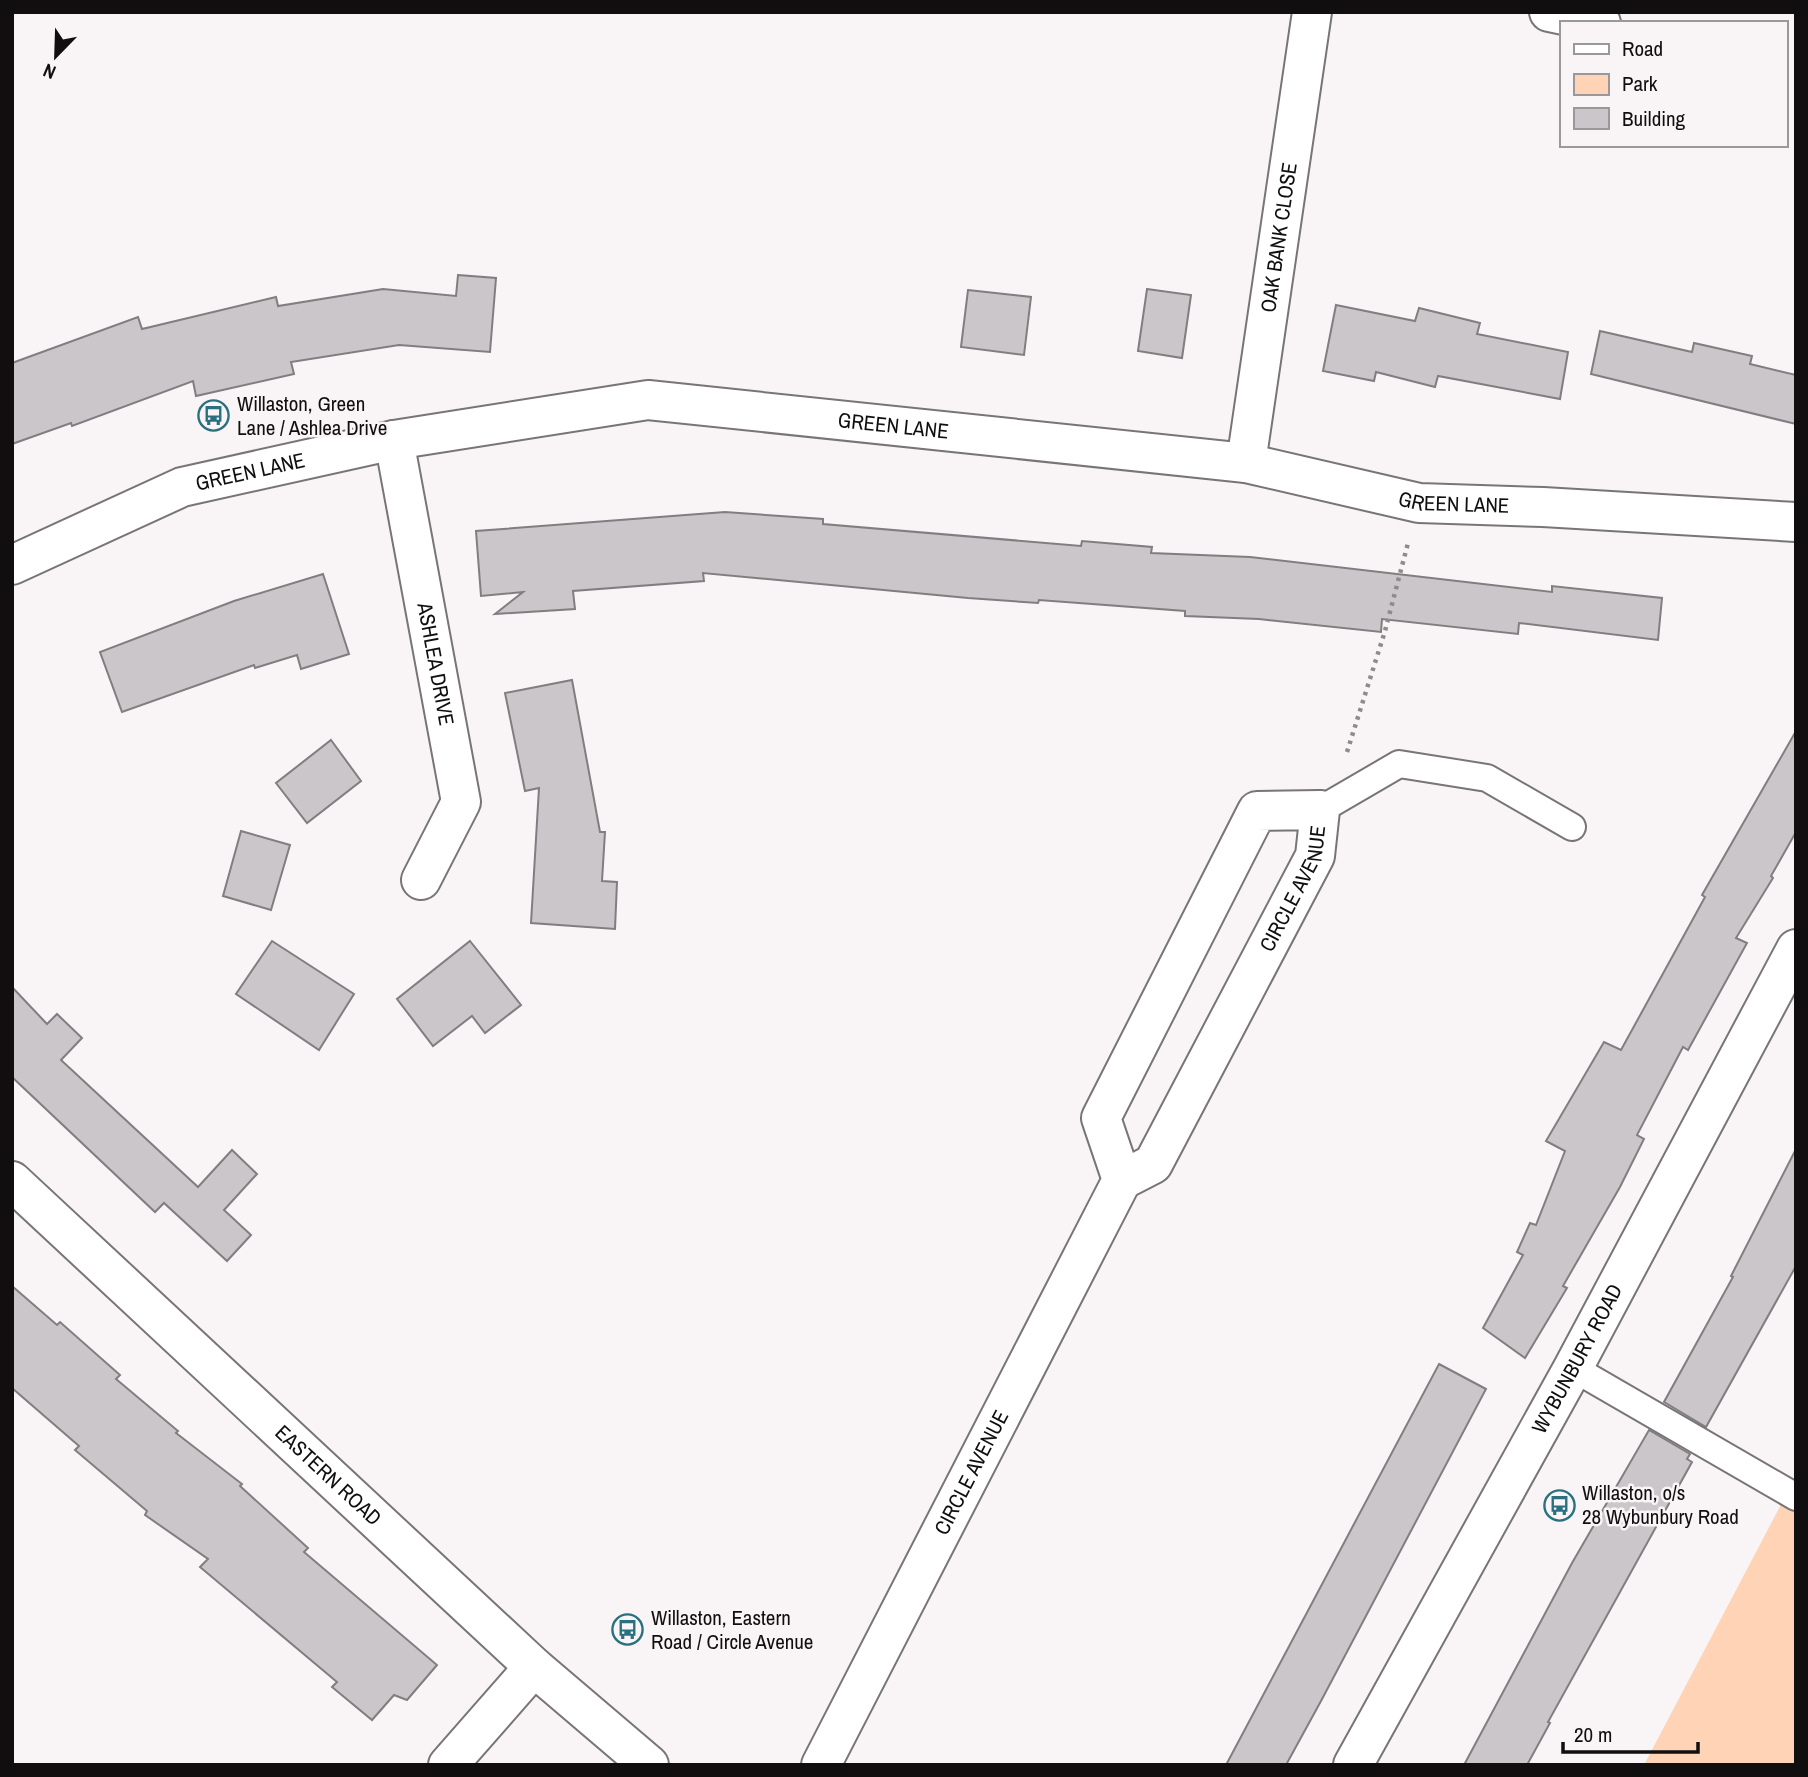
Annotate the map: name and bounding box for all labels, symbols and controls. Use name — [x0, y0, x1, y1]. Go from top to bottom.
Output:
north arrow — [21, 21, 91, 91]
legend — [1560, 21, 1787, 147]
text: Road — [1622, 34, 1663, 63]
text: N — [39, 57, 60, 86]
text: Park — [1622, 69, 1658, 98]
text: Building — [1622, 104, 1686, 133]
street label: OAK BANK CLOSE — [1253, 160, 1304, 314]
place label: Willaston, Green Lane / Ashlea Drive — [237, 389, 387, 442]
bus stop icon: Willaston, Green Lane / Ashlea Drive — [197, 399, 231, 433]
street label: GREEN LANE — [837, 405, 950, 446]
street label: GREEN LANE — [193, 445, 308, 498]
street label: GREEN LANE — [1396, 484, 1510, 520]
street label: ASHLEA DRIVE — [410, 599, 462, 728]
street label: CIRCLE AVENUE — [1252, 824, 1332, 956]
street label: WYBUNBURY ROAD — [1525, 1279, 1629, 1439]
street label: CIRCLE AVENUE — [927, 1405, 1015, 1540]
street label: EASTERN ROAD — [269, 1418, 388, 1532]
place label: Willaston, o/s 28 Wybunbury Road — [1582, 1478, 1739, 1531]
bus stop icon: Willaston, o/s 28 Wybunbury Road — [1542, 1488, 1576, 1522]
place label: Willaston, Eastern Road / Circle Avenue — [651, 1603, 813, 1656]
bus stop icon: Willaston, Eastern Road / Circle Avenue — [611, 1613, 645, 1647]
scale bar — [1563, 1710, 1698, 1754]
text: 20 m — [1574, 1720, 1612, 1749]

